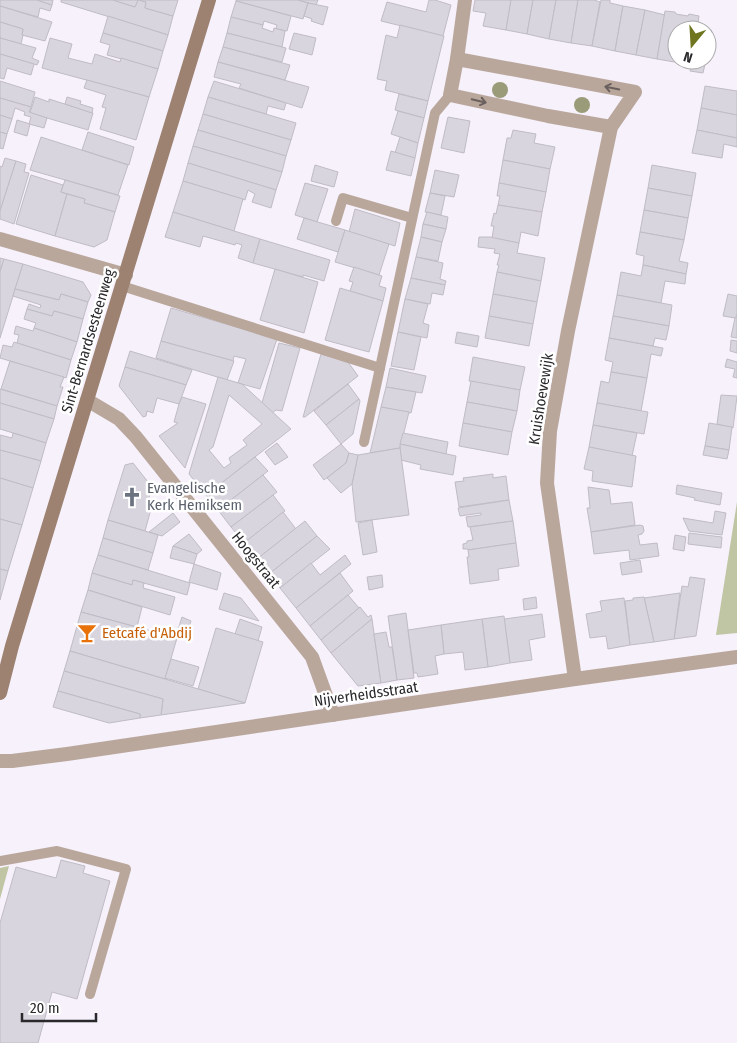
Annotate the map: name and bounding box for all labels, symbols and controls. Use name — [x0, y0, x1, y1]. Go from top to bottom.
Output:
north arrow — [667, 20, 717, 70]
text: N — [682, 48, 695, 66]
one-way arrow — [604, 82, 620, 92]
one-way arrow — [471, 97, 487, 106]
street label: Sint-Bernardsesteenweg — [57, 267, 119, 415]
street label: Kruishoevewijk — [525, 352, 557, 446]
place label: Evangelische Kerk Hemiksem — [147, 479, 242, 514]
church icon: Evangelische Kerk Hemiksem — [121, 486, 143, 508]
street label: Hoogstraat — [228, 528, 284, 592]
bar icon: Eetcafé d'Abdij — [76, 622, 98, 644]
place label: Eetcafé d'Abdij — [102, 624, 192, 642]
street label: Nijverheidsstraat — [313, 678, 419, 710]
scale bar — [22, 990, 96, 1022]
text: 20 m — [30, 999, 60, 1017]

